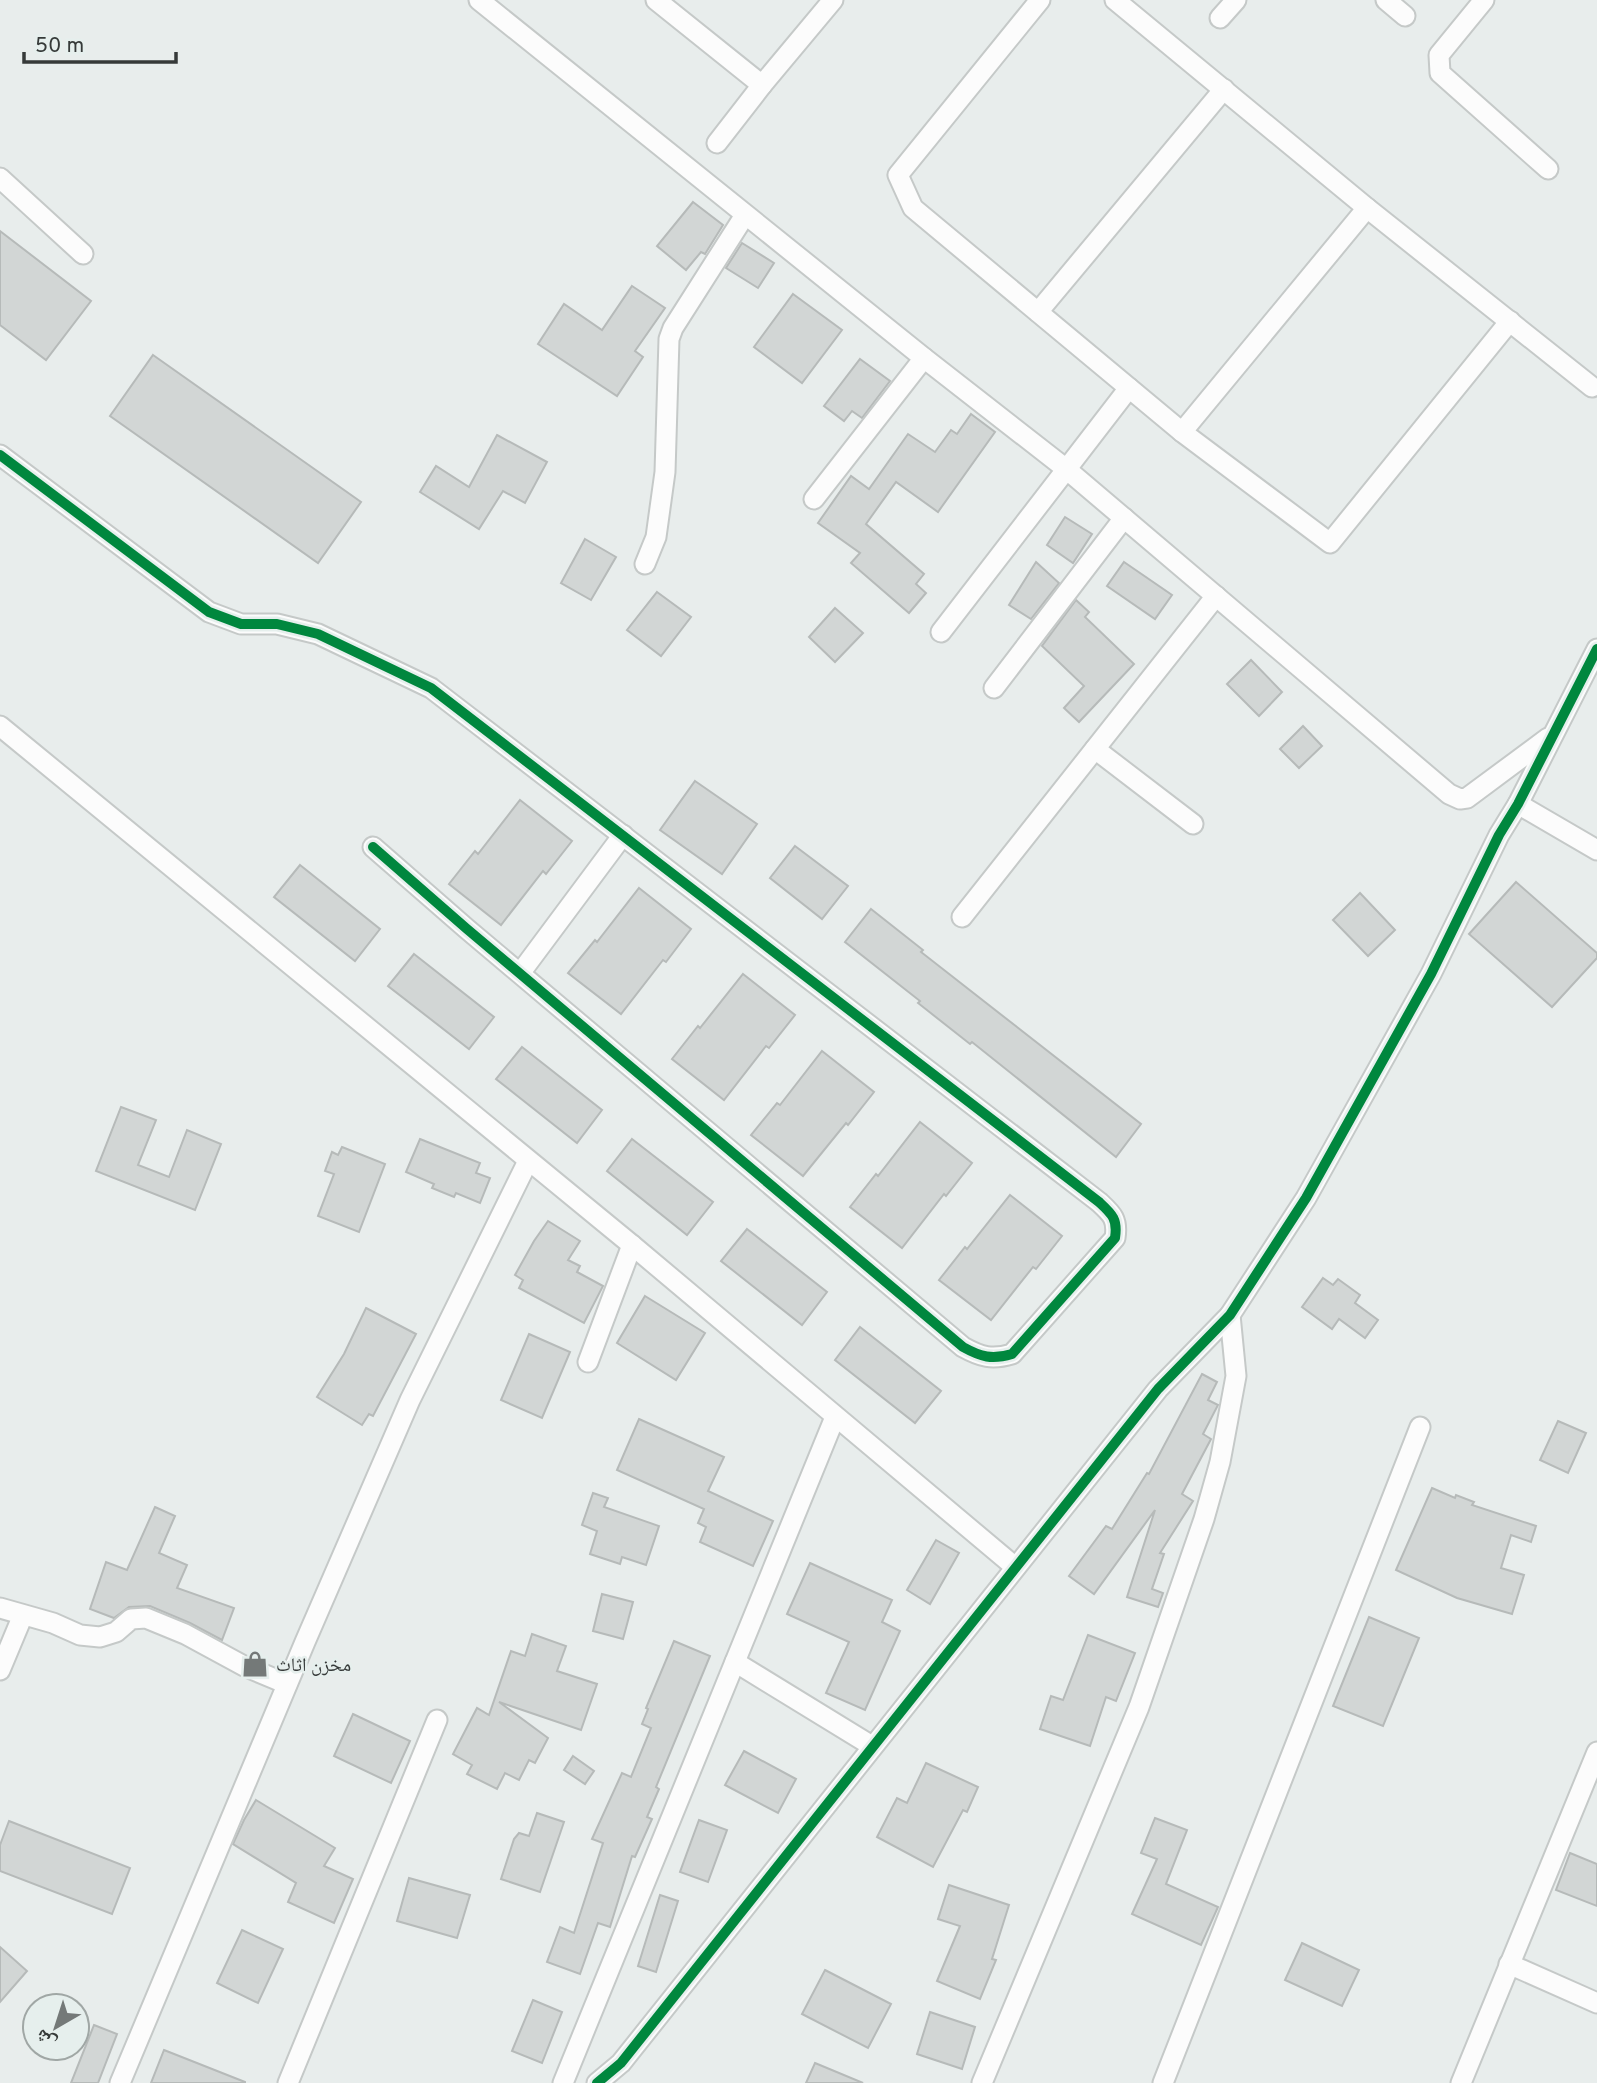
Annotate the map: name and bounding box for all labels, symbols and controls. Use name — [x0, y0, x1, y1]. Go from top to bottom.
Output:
scale bar — [24, 21, 177, 65]
text: 50 m — [35, 33, 84, 60]
shop icon: مخزن اثاث — [240, 1649, 270, 1679]
place label: مخزن اثاث — [276, 1654, 351, 1678]
north arrow — [21, 1992, 91, 2062]
text: ش — [31, 2023, 62, 2054]

